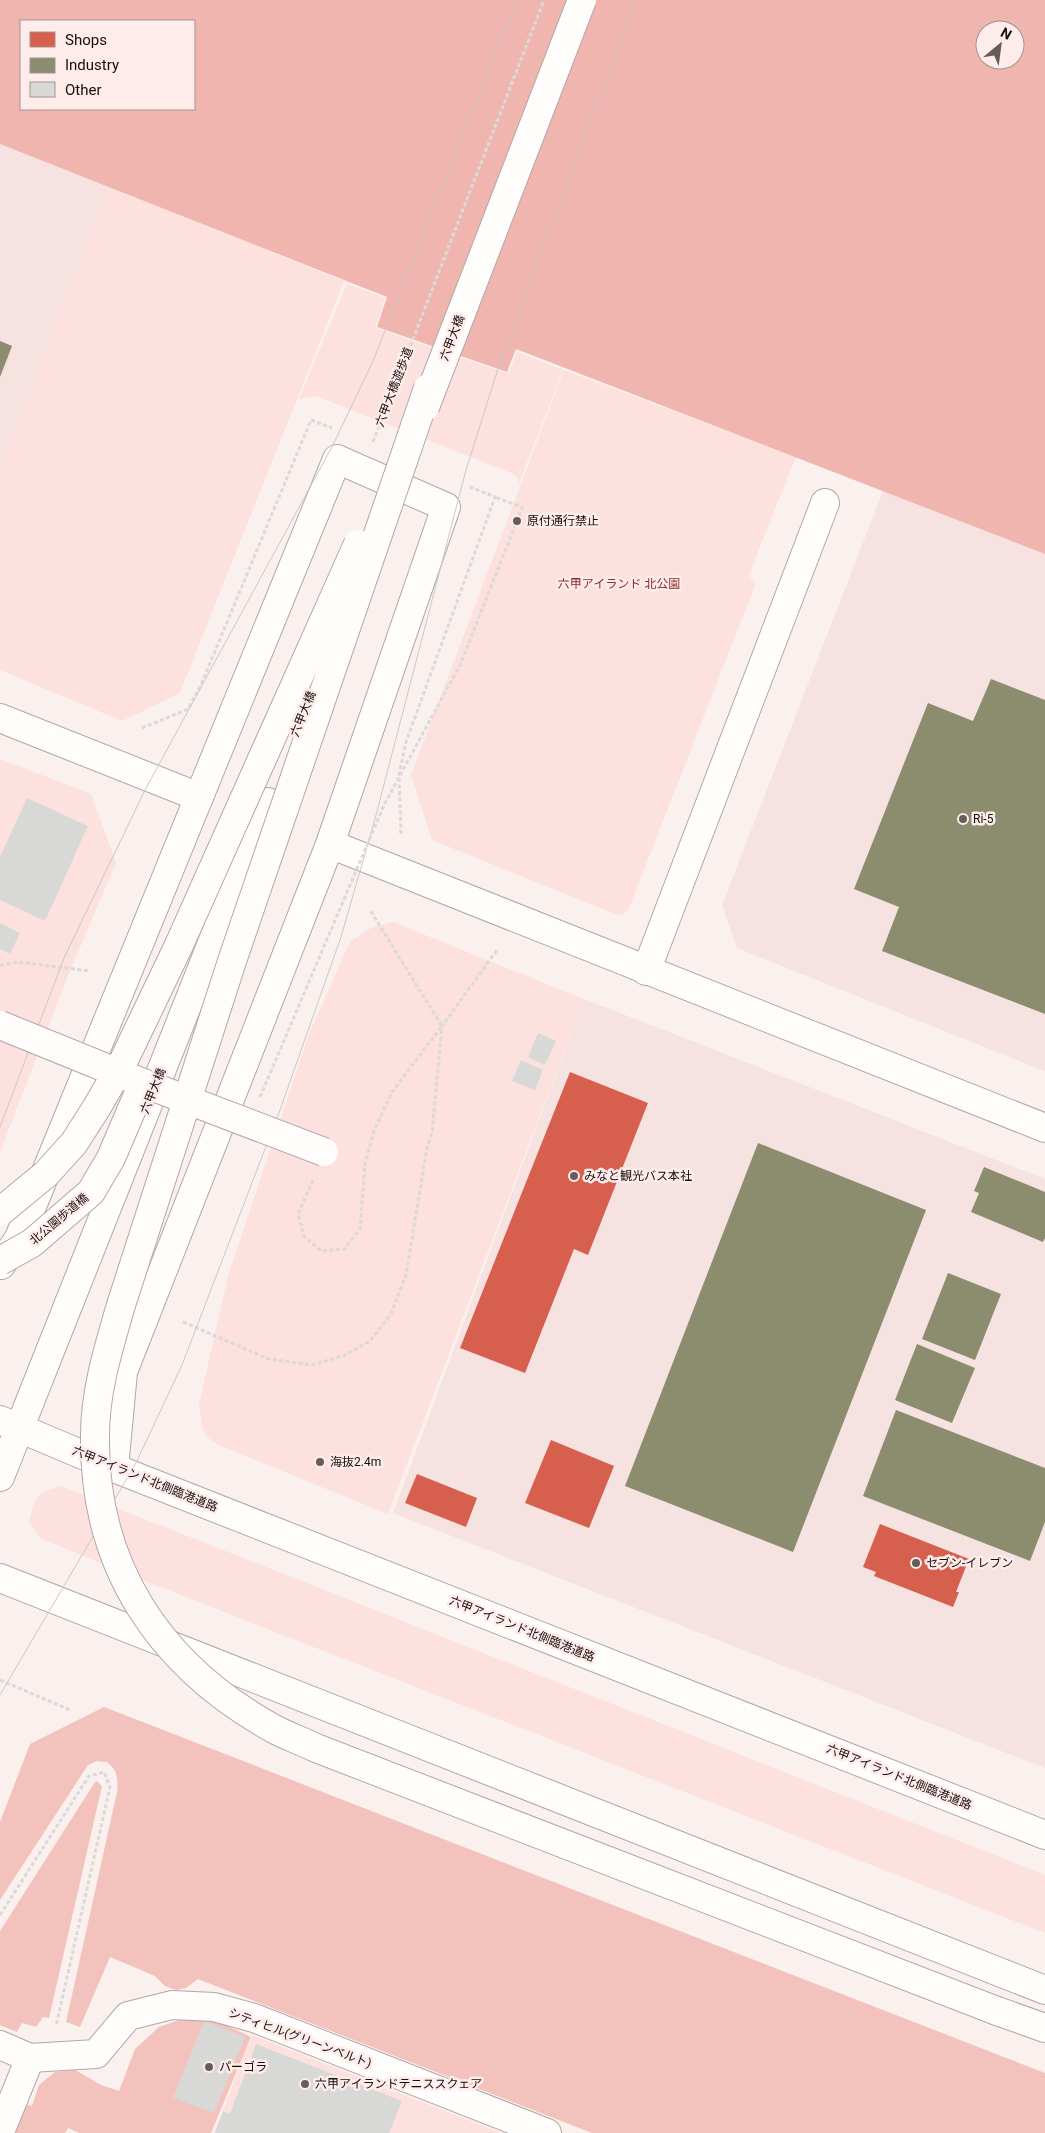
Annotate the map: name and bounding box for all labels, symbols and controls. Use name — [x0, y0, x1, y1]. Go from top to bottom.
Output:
legend — [20, 20, 195, 110]
north arrow — [975, 20, 1025, 70]
text: N — [998, 24, 1015, 43]
text: Shops — [65, 31, 107, 49]
text: Industry — [65, 56, 119, 74]
text: Other — [65, 81, 102, 99]
street label: 六甲大橋 — [437, 313, 467, 363]
street label: 六甲大橋遊歩道 — [372, 345, 416, 429]
place label: 原付通行禁止 — [527, 514, 599, 528]
marker: 原付通行禁止 — [511, 515, 523, 527]
park label: 六甲アイランド 北公園 — [558, 577, 680, 591]
street label: 六甲大橋 — [288, 689, 318, 739]
place label: Ri-5 — [973, 812, 994, 826]
marker: Ri-5 — [957, 813, 969, 825]
street label: 六甲大橋 — [138, 1066, 168, 1116]
place label: みなと観光バス本社 — [584, 1169, 692, 1183]
marker: みなと観光バス本社 — [568, 1170, 580, 1182]
street label: 北公園歩道橋 — [27, 1190, 91, 1248]
street label: 六甲アイランド北側臨港道路 — [70, 1443, 220, 1515]
place label: 海抜2.4m — [330, 1455, 381, 1469]
marker: 海抜2.4m — [314, 1456, 326, 1468]
place label: セブン-イレブン — [926, 1556, 1013, 1570]
marker: セブン-イレブン — [910, 1557, 922, 1569]
street label: 六甲アイランド北側臨港道路 — [447, 1593, 597, 1665]
street label: 六甲アイランド北側臨港道路 — [824, 1741, 974, 1813]
street label: シティヒル(グリーンベルト) — [227, 2006, 373, 2070]
place label: パーゴラ — [219, 2060, 267, 2074]
marker: パーゴラ — [203, 2061, 215, 2073]
place label: 六甲アイランドテニススクェア — [315, 2077, 482, 2091]
marker: 六甲アイランドテニススクェア — [299, 2078, 311, 2090]

